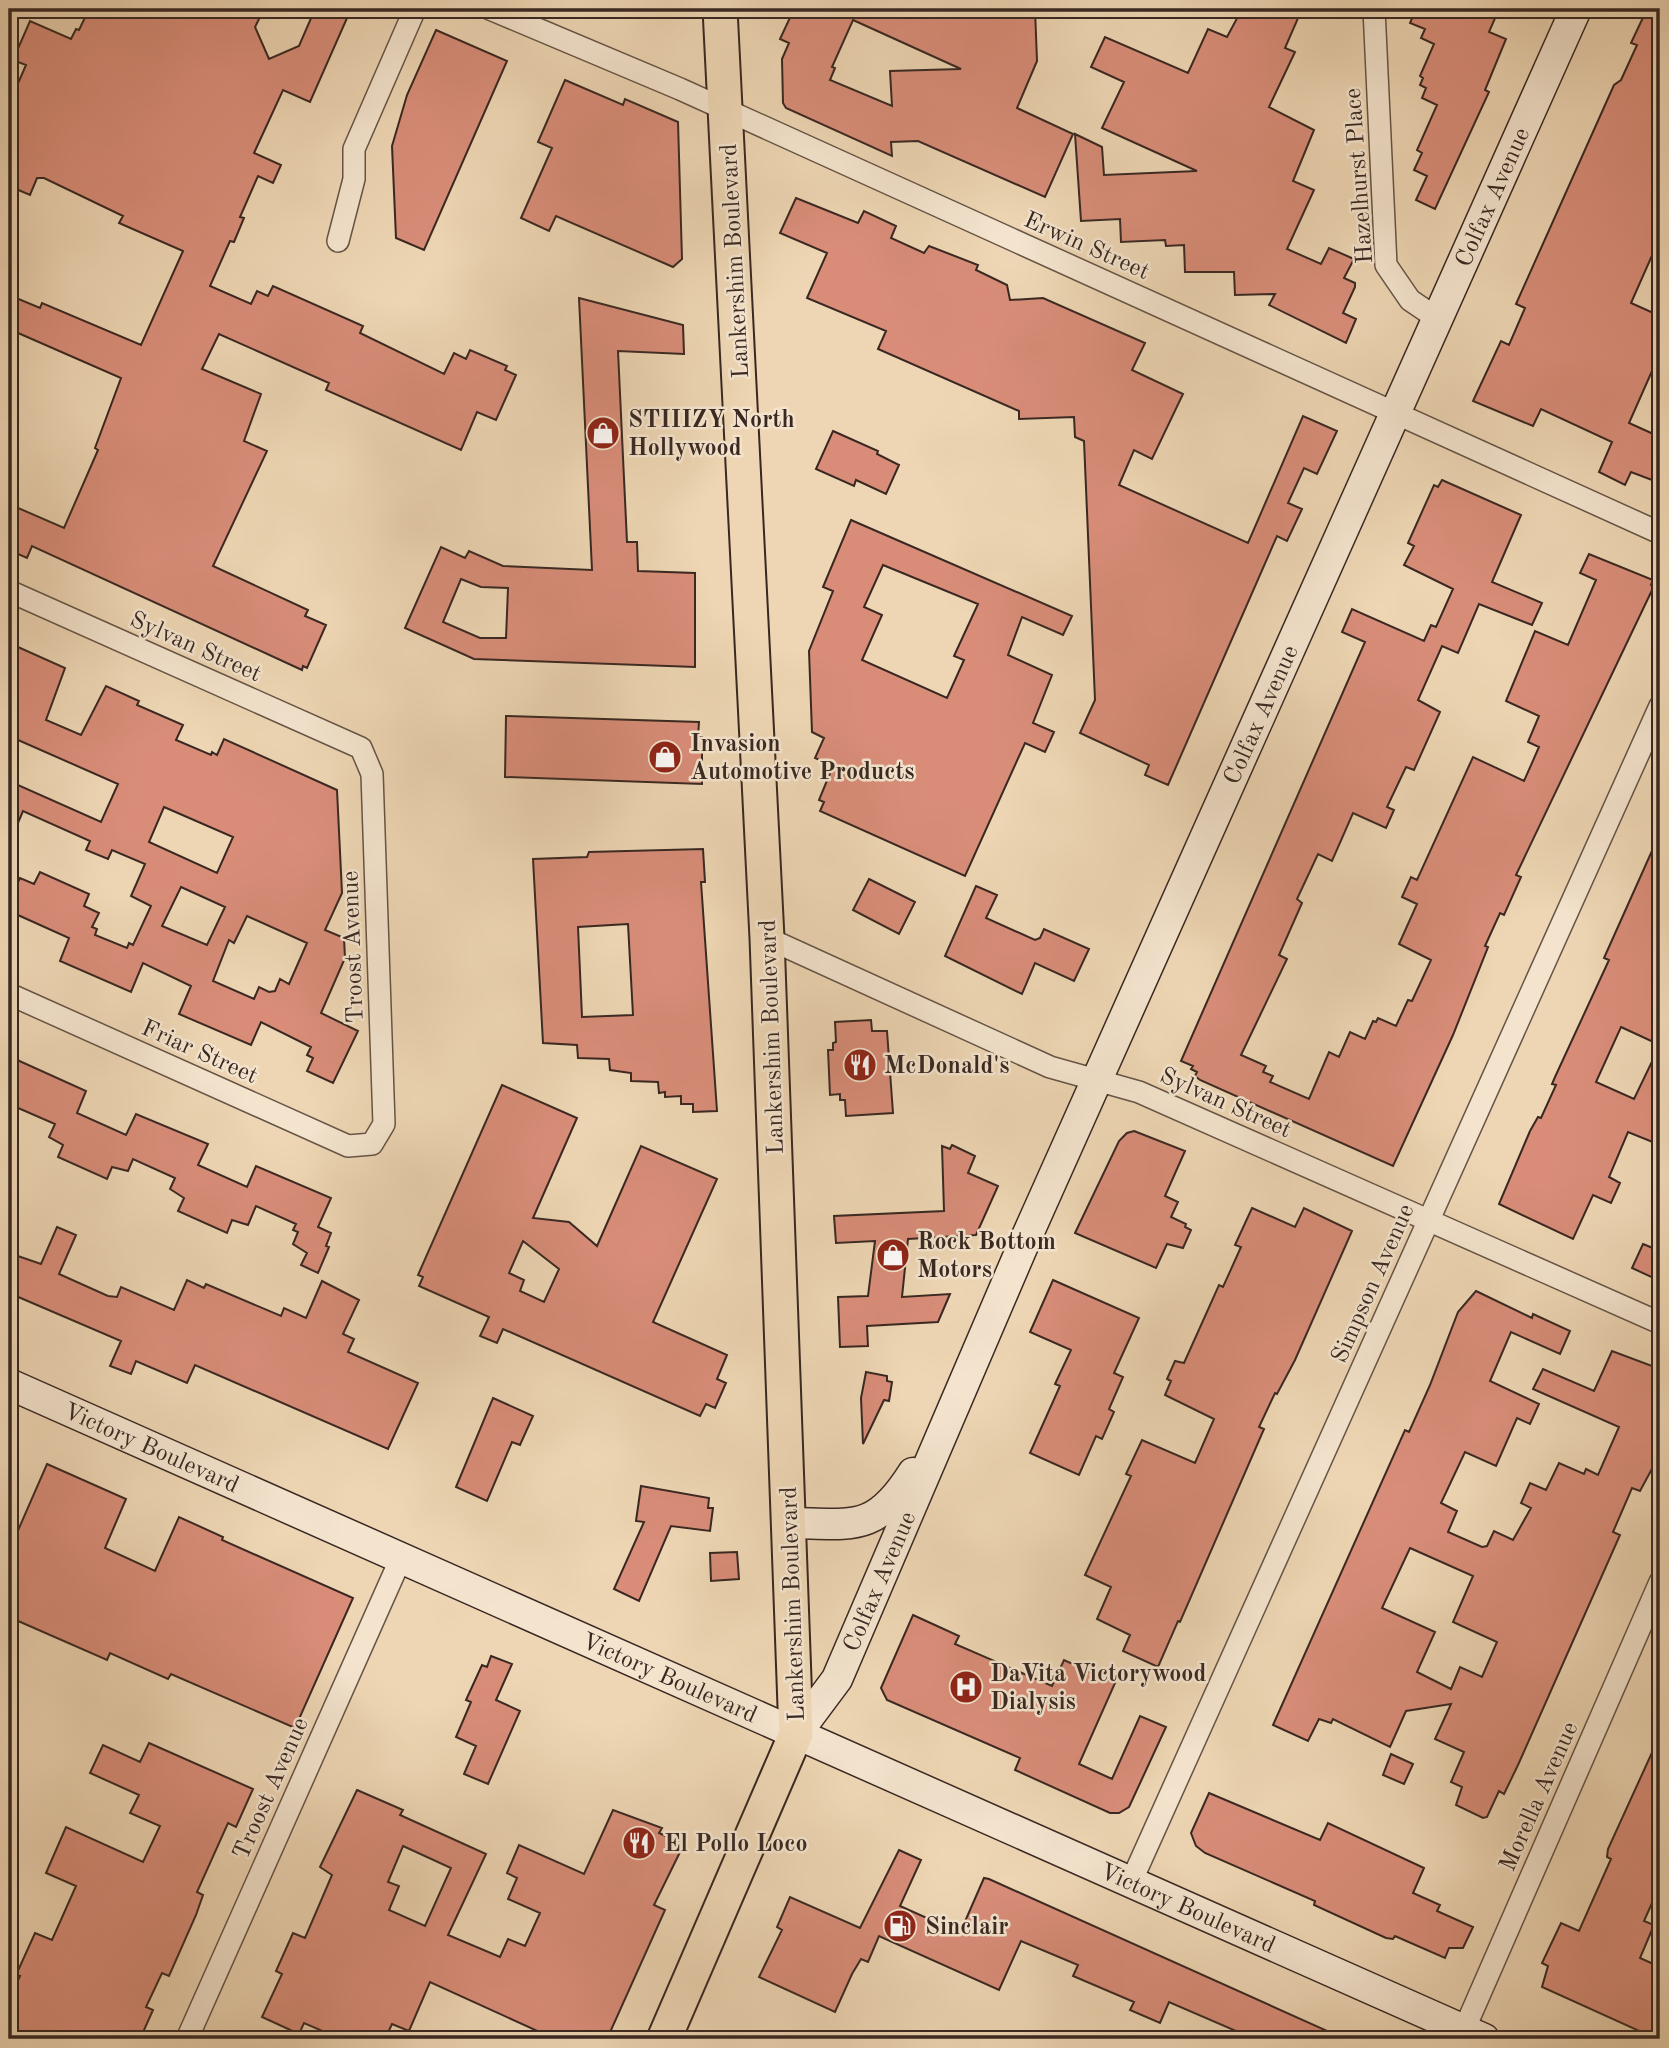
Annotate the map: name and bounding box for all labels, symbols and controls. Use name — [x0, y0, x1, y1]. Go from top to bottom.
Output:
street label: Hazelhurst Place — [1342, 87, 1378, 265]
street label: Colfax Avenue — [1452, 124, 1535, 271]
street label: Lankershim Boulevard — [718, 143, 754, 379]
street label: Erwin Street — [1020, 208, 1153, 285]
place label: STIIIZY North Hollywood — [628, 409, 795, 461]
shop icon: STIIIZY North Hollywood — [584, 414, 622, 452]
street label: Sylvan Street — [126, 608, 265, 687]
street label: Colfax Avenue — [1221, 642, 1304, 789]
place label: Invasion Automotive Products — [690, 733, 914, 785]
shop icon: Invasion Automotive Products — [646, 738, 684, 776]
street label: Troost Avenue — [339, 870, 369, 1024]
street label: Lankershim Boulevard — [757, 919, 789, 1155]
street label: Friar Street — [137, 1017, 261, 1089]
restaurant icon: McDonald's — [841, 1046, 879, 1084]
place label: McDonald's — [884, 1055, 1009, 1079]
street label: Sylvan Street — [1156, 1064, 1295, 1143]
street label: Simpson Avenue — [1328, 1201, 1420, 1367]
place label: Rock Bottom Motors — [917, 1231, 1056, 1283]
shop icon: Rock Bottom Motors — [874, 1236, 912, 1274]
street label: Victory Boulevard — [59, 1400, 242, 1498]
street label: Lankershim Boulevard — [778, 1486, 810, 1722]
street label: Colfax Avenue — [840, 1508, 921, 1656]
street label: Victory Boulevard — [578, 1630, 760, 1729]
place label: DaVita Victorywood Dialysis — [990, 1663, 1206, 1715]
hospital icon: DaVita Victorywood Dialysis — [947, 1668, 985, 1706]
street label: Troost Avenue — [230, 1714, 314, 1863]
street label: Morella Avenue — [1496, 1719, 1583, 1875]
restaurant icon: El Pollo Loco — [620, 1824, 658, 1862]
place label: El Pollo Loco — [664, 1833, 807, 1857]
street label: Victory Boulevard — [1096, 1860, 1278, 1959]
fuel station icon: Sinclair — [881, 1907, 919, 1945]
place label: Sinclair — [925, 1916, 1009, 1940]

